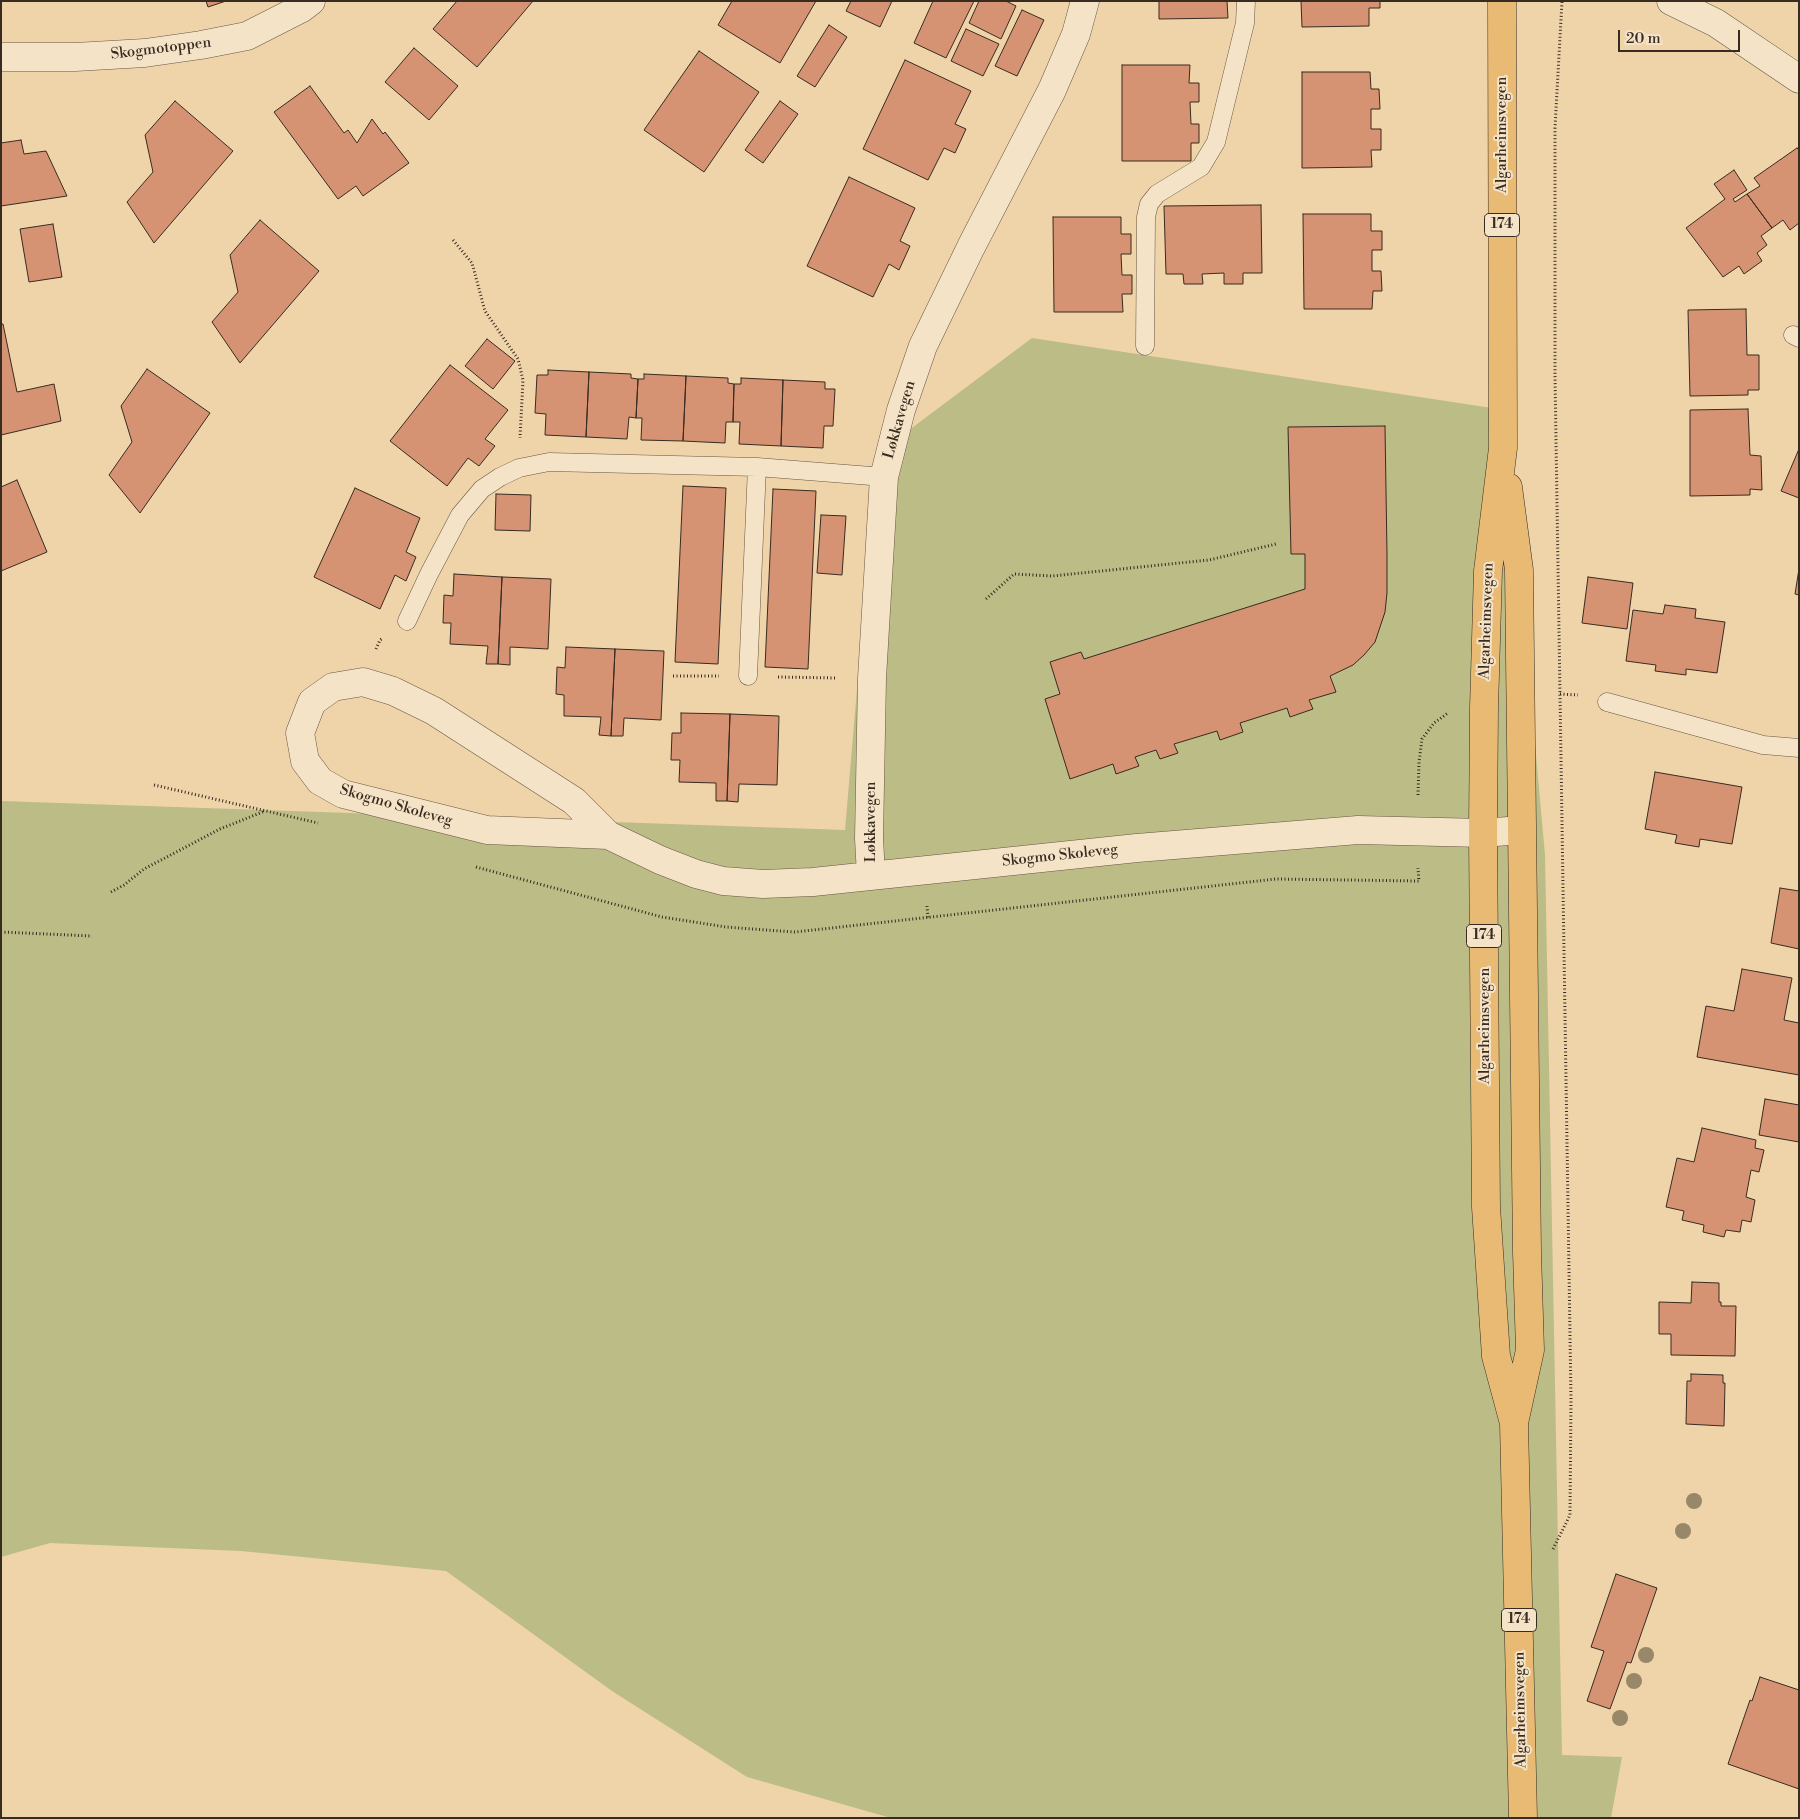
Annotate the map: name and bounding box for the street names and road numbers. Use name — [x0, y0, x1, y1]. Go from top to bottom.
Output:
street label: Skogmotoppen — [110, 34, 212, 64]
street label: Algarheimsvegen — [1493, 77, 1511, 193]
road number: 174 — [1484, 214, 1520, 236]
street label: Løkkavegen — [880, 379, 920, 461]
street label: Algarheimsvegen — [1476, 562, 1498, 680]
street label: Skogmo Skoleveg — [338, 781, 454, 831]
street label: Løkkavegen — [862, 782, 880, 862]
street label: Skogmo Skoleveg — [1001, 841, 1119, 871]
road number: 174 — [1466, 924, 1502, 948]
street label: Algarheimsvegen — [1476, 968, 1494, 1084]
road number: 174 — [1502, 1608, 1536, 1632]
street label: Algarheimsvegen — [1511, 1651, 1531, 1769]

